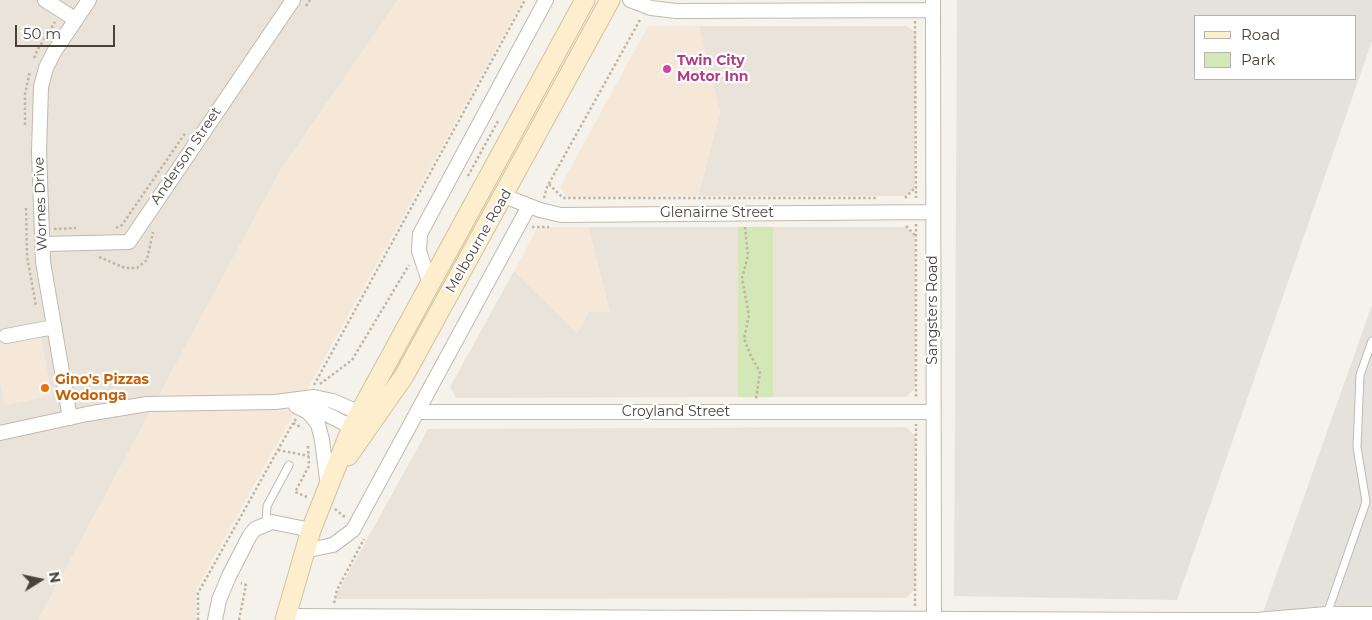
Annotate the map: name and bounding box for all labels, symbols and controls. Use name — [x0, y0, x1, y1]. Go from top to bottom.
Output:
scale bar — [18, 15, 118, 47]
legend — [1194, 15, 1357, 80]
text: 50 m — [23, 24, 61, 43]
text: Road — [1241, 25, 1280, 44]
text: Park — [1241, 50, 1275, 69]
place label: Twin City Motor Inn — [677, 53, 749, 85]
marker: Twin City Motor Inn — [661, 63, 673, 75]
street label: Anderson Street — [147, 104, 225, 208]
street label: Wornes Drive — [31, 157, 51, 251]
street label: Melbourne Road — [442, 186, 516, 296]
street label: Glenairne Street — [660, 205, 774, 221]
street label: Sangsters Road — [925, 255, 941, 365]
place label: Gino's Pizzas Wodonga — [55, 372, 149, 404]
marker: Gino's Pizzas Wodonga — [39, 382, 51, 394]
street label: Croyland Street — [622, 404, 730, 420]
north arrow — [15, 555, 65, 605]
text: N — [45, 570, 65, 585]

